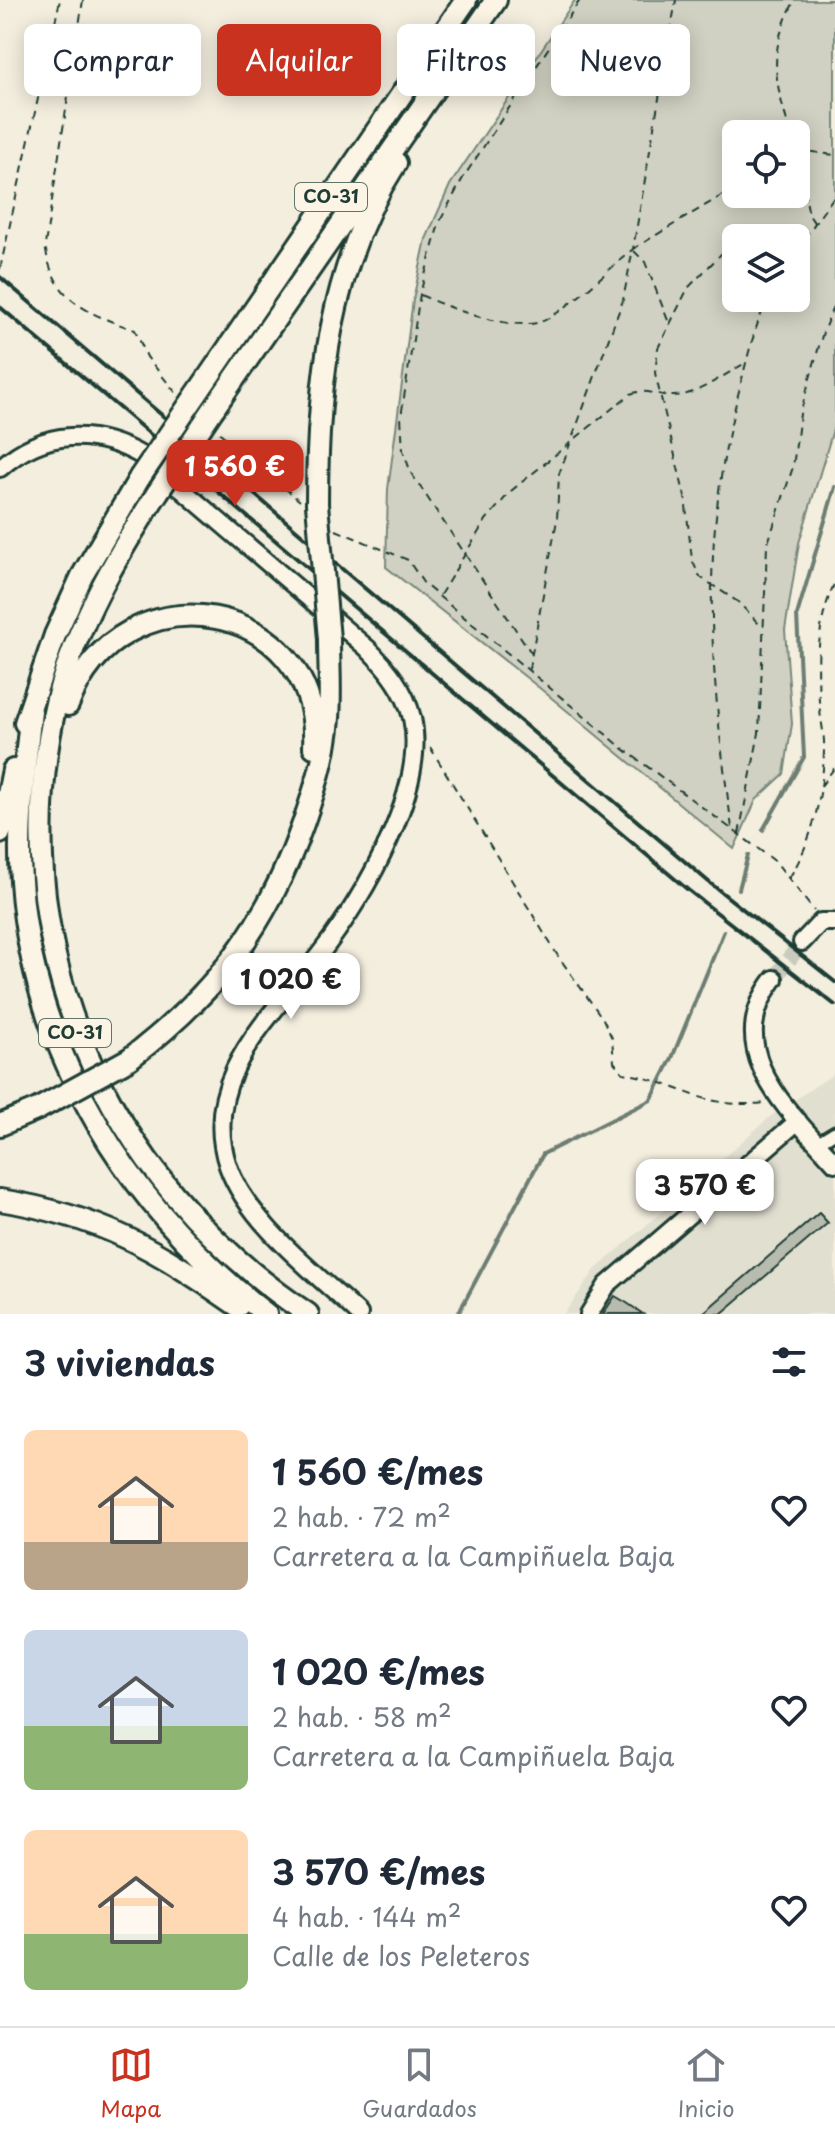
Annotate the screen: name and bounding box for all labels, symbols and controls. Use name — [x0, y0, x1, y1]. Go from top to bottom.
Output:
chip: Comprar — [24, 24, 201, 96]
chip: Alquilar — [217, 24, 381, 96]
chip: Filtros — [397, 24, 535, 96]
chip: Nuevo — [551, 24, 690, 96]
map controls — [722, 120, 810, 312]
button: locate — [722, 120, 810, 208]
road number: CO-31 — [295, 183, 367, 211]
button: layers — [722, 224, 810, 312]
pin: 1 560 € — [161, 440, 309, 508]
text: 1 560 € — [185, 446, 285, 485]
pin: 1 020 € — [217, 953, 365, 1021]
text: 1 020 € — [240, 959, 342, 998]
road number: CO-31 — [39, 1019, 111, 1047]
pin: 3 570 € — [631, 1159, 779, 1227]
text: 3 570 € — [654, 1165, 756, 1204]
text: 3 viviendas — [24, 1336, 215, 1388]
icon: filters — [767, 1340, 811, 1384]
text: 1 560 €/mes — [272, 1445, 483, 1497]
icon: home — [88, 1462, 184, 1558]
icon: heart — [767, 1488, 811, 1532]
text: 2 hab. · 72 m² — [272, 1497, 451, 1536]
text: Carretera a la Campiñuela Baja — [272, 1536, 674, 1575]
text: 1 020 €/mes — [272, 1645, 485, 1697]
icon: home — [88, 1662, 184, 1758]
icon: heart — [767, 1688, 811, 1732]
text: 2 hab. · 58 m² — [272, 1697, 452, 1736]
text: Carretera a la Campiñuela Baja — [272, 1736, 674, 1775]
text: 3 570 €/mes — [272, 1845, 485, 1897]
icon: home — [88, 1862, 184, 1958]
icon: heart — [767, 1888, 811, 1932]
text: 4 hab. · 144 m² — [272, 1897, 461, 1936]
text: Calle de los Peleteros — [272, 1936, 530, 1975]
tab: Mapa — [101, 2043, 161, 2124]
tab: Guardados — [362, 2043, 477, 2124]
tab: Inicio — [678, 2043, 734, 2124]

